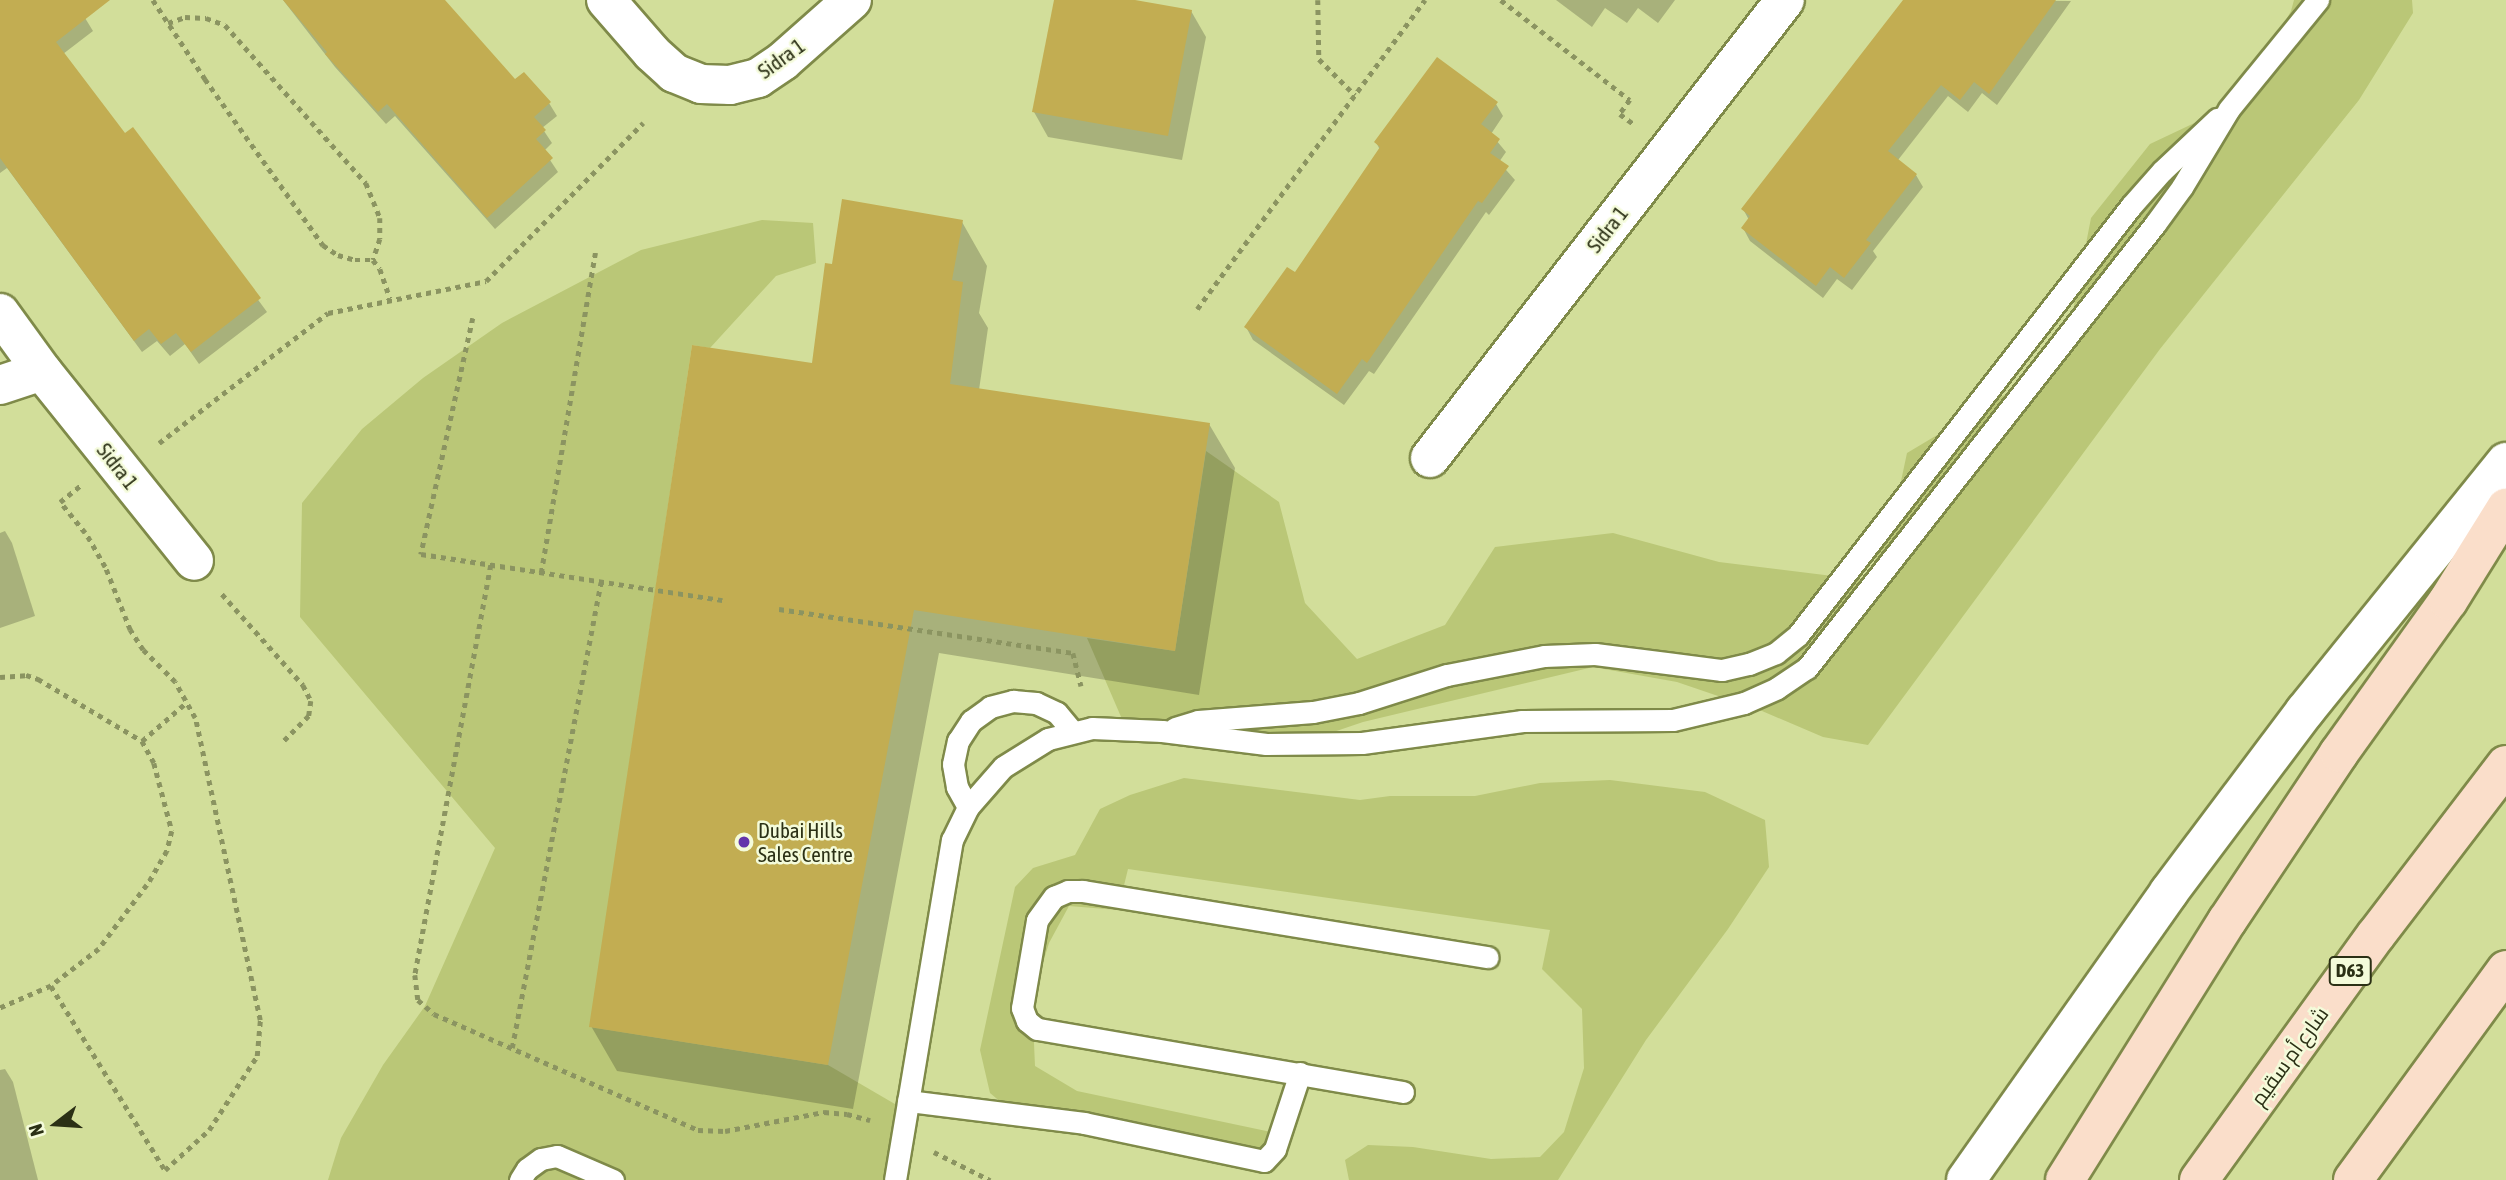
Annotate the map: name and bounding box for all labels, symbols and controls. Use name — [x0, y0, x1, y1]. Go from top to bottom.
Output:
street label: Sidra 1 — [753, 33, 809, 83]
street label: Sidra 1 — [1581, 201, 1633, 257]
street label: Sidra 1 — [92, 438, 144, 494]
place label: Dubai Hills Sales Centre — [758, 817, 853, 867]
marker: Dubai Hills Sales Centre — [736, 834, 752, 850]
road number: D63 — [2327, 956, 2373, 987]
street label: شارع أم سقيم — [2245, 1002, 2333, 1110]
north arrow — [21, 1089, 91, 1159]
text: N — [24, 1122, 48, 1139]

